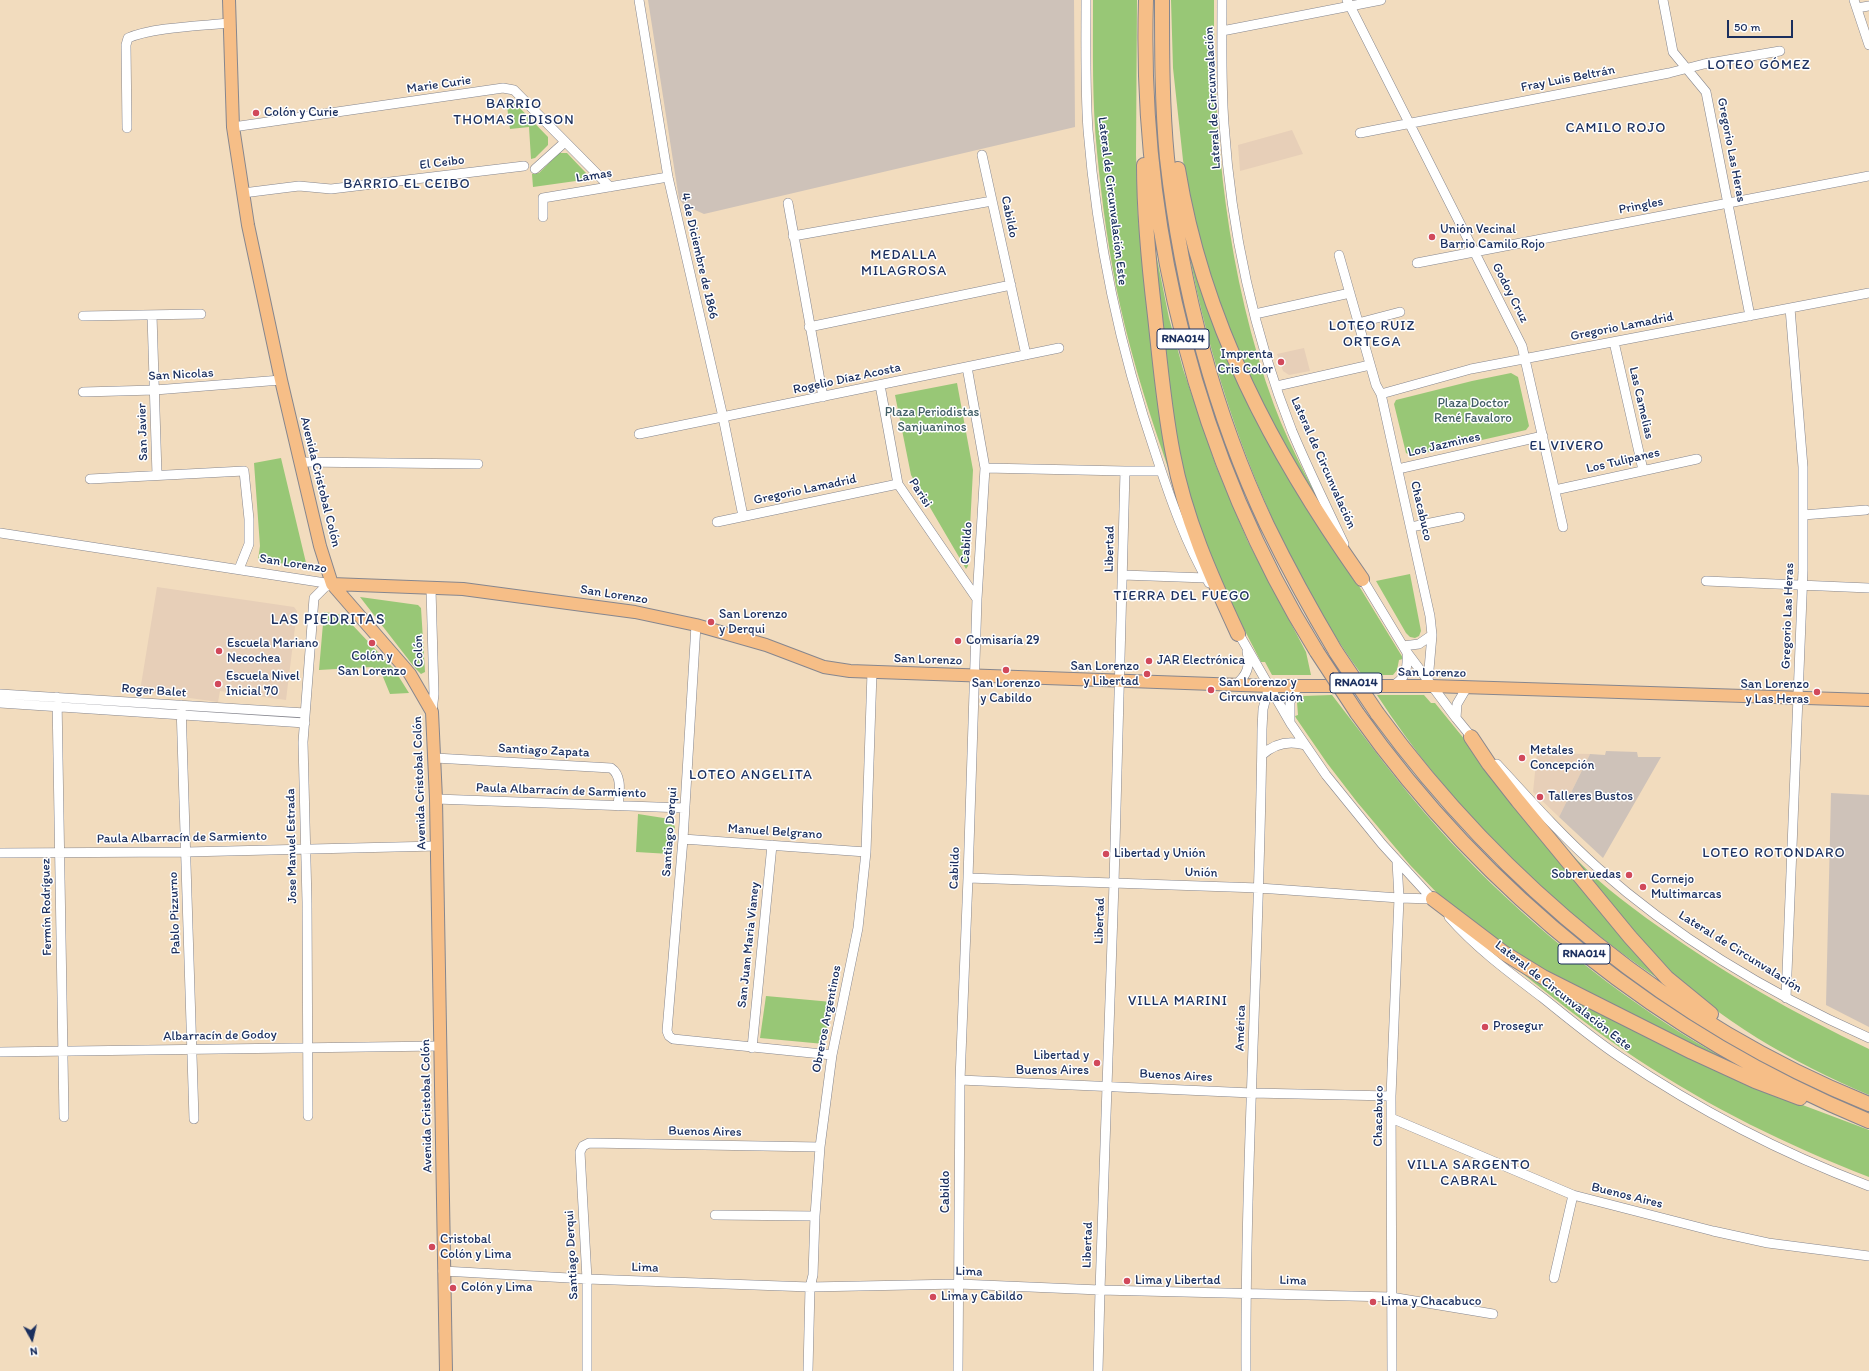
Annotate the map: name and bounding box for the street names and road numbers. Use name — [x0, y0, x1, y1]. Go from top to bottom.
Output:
street label: Lateral de Circunvalación — [1201, 26, 1225, 170]
street label: Fray Luis Beltrán — [1520, 62, 1616, 96]
street label: Marie Curie — [406, 73, 472, 97]
street label: Gregorio Las Heras — [1713, 96, 1749, 204]
street label: Lateral de Circunvalación Este — [1094, 116, 1130, 286]
street label: El Ceibo — [419, 153, 465, 173]
street label: Lamas — [575, 165, 613, 187]
street label: 4 de Diciembre de 1866 — [677, 191, 721, 321]
street label: Pringles — [1617, 194, 1665, 218]
street label: Cabildo — [997, 195, 1021, 239]
street label: Godoy Cruz — [1488, 261, 1532, 325]
street label: Gregorio Lamadrid — [1569, 309, 1675, 345]
road number: RNA014 — [1157, 329, 1209, 349]
street label: Rogelio Díaz Acosta — [792, 360, 902, 398]
street label: San Nicolas — [148, 365, 214, 385]
street label: Las Camelias — [1625, 365, 1657, 441]
street label: Lateral de Circunvalación — [1287, 395, 1359, 531]
street label: San Javier — [134, 403, 152, 461]
street label: Avenida Cristobal Colón — [296, 415, 344, 549]
street label: Los Jazmines — [1406, 429, 1482, 461]
street label: Los Tulipanes — [1585, 445, 1661, 477]
street label: Gregorio Lamadrid — [752, 471, 858, 509]
street label: Parisi — [905, 476, 935, 510]
street label: Chacabuco — [1407, 479, 1435, 543]
street label: Cabildo — [958, 521, 976, 565]
street label: Libertad — [1102, 526, 1118, 572]
street label: San Lorenzo — [258, 551, 328, 577]
street label: Gregorio Las Heras — [1778, 563, 1798, 669]
street label: San Lorenzo — [579, 582, 649, 608]
street label: Colón — [411, 635, 427, 667]
street label: San Lorenzo — [894, 651, 962, 669]
street label: San Lorenzo — [1398, 665, 1466, 681]
road number: RNA014 — [1330, 673, 1382, 693]
street label: Roger Balet — [121, 681, 187, 701]
street label: Avenida Cristobal Colón — [410, 716, 430, 850]
street label: Santiago Zapata — [498, 741, 590, 761]
street label: Paula Albarracín de Sarmiento — [476, 780, 646, 802]
street label: Santiago Derqui — [659, 787, 681, 877]
street label: Jose Manuel Estrada — [283, 788, 301, 904]
street label: Manuel Belgrano — [727, 821, 823, 843]
street label: Paula Albarracín de Sarmiento — [97, 829, 267, 847]
street label: Cabildo — [946, 846, 964, 890]
street label: Fermín Rodríguez — [38, 858, 56, 956]
street label: Unión — [1184, 865, 1218, 881]
street label: Pablo Pizzurno — [166, 871, 184, 955]
street label: San Juan Maria Vianey — [735, 881, 763, 1009]
street label: Libertad — [1091, 897, 1109, 945]
street label: Lateral de Circunvalación — [1675, 908, 1805, 996]
street label: Lateral de Circunvalación Este — [1491, 938, 1635, 1054]
road number: RNA014 — [1558, 944, 1610, 964]
street label: Obreros Argentinos — [809, 964, 845, 1074]
street label: América — [1232, 1005, 1250, 1051]
street label: Albarracín de Godoy — [163, 1027, 277, 1045]
street label: Avenida Cristobal Colón — [418, 1039, 436, 1173]
street label: Buenos Aires — [1139, 1066, 1213, 1086]
street label: Chacabuco — [1371, 1085, 1387, 1147]
street label: Buenos Aires — [668, 1124, 742, 1140]
street label: Cabildo — [938, 1171, 954, 1213]
street label: Buenos Aires — [1590, 1180, 1664, 1212]
street label: Santiago Derqui — [562, 1210, 582, 1300]
street label: Libertad — [1079, 1221, 1097, 1269]
street label: Lima — [631, 1260, 659, 1276]
street label: Lima — [955, 1264, 983, 1280]
street label: Lima — [1279, 1273, 1307, 1289]

